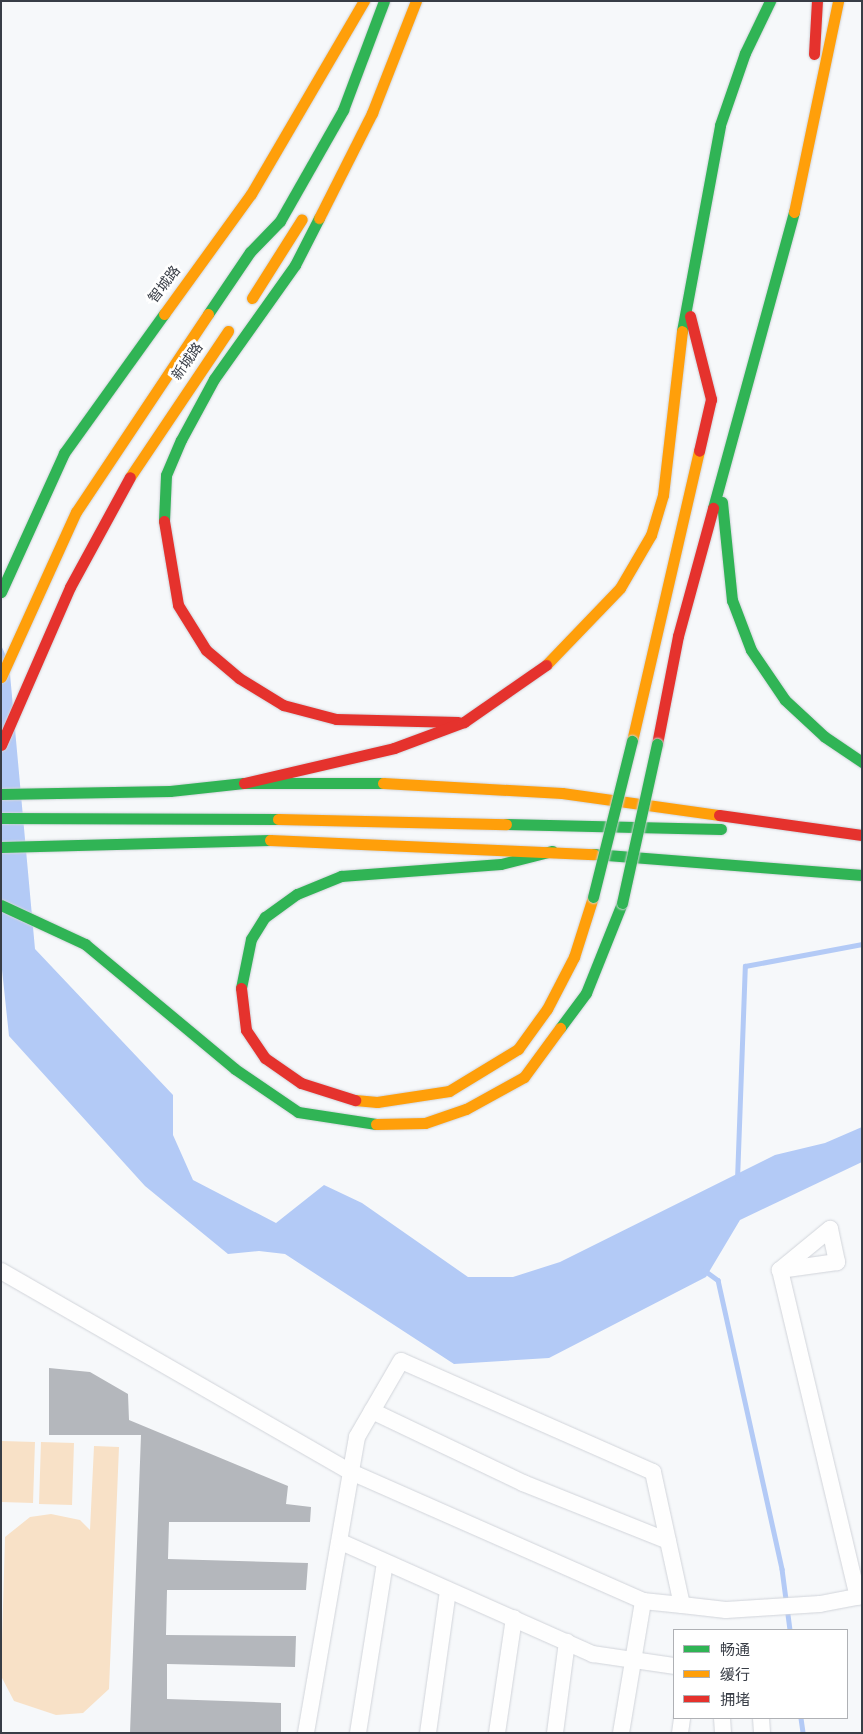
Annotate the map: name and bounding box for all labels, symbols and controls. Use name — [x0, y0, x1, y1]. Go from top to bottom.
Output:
street label: 智城路 — [145, 262, 183, 306]
street label: 新城路 — [168, 339, 206, 383]
legend — [673, 1629, 848, 1719]
text: 畅通 — [720, 1639, 750, 1660]
text: 缓行 — [720, 1664, 750, 1685]
text: 拥堵 — [720, 1689, 750, 1710]

